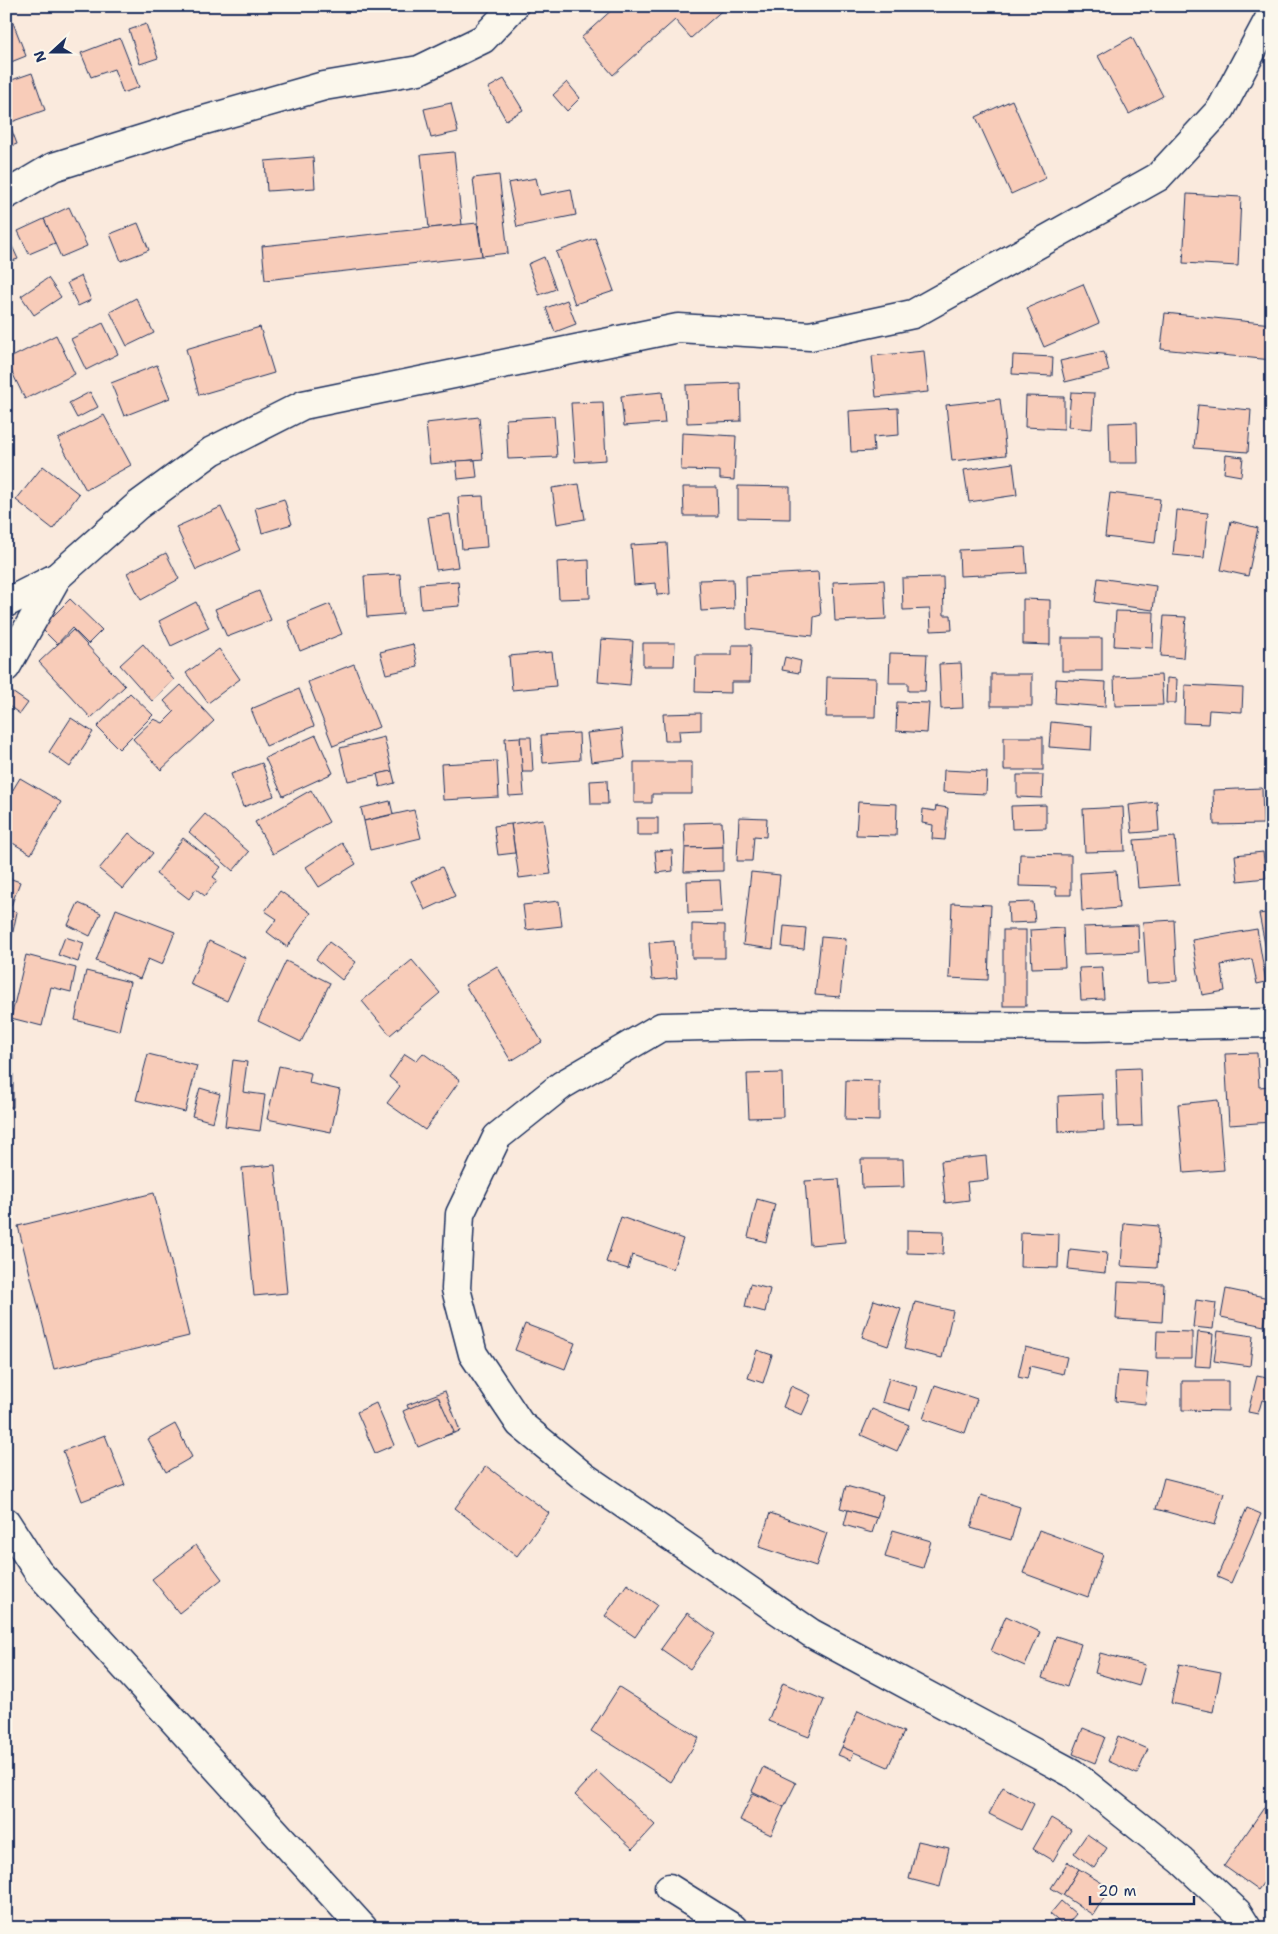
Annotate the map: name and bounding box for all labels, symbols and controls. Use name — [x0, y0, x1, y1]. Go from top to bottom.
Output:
north arrow — [28, 28, 78, 78]
text: N — [29, 48, 50, 65]
scale bar — [1090, 1874, 1194, 1906]
text: 20 m — [1098, 1881, 1137, 1901]

